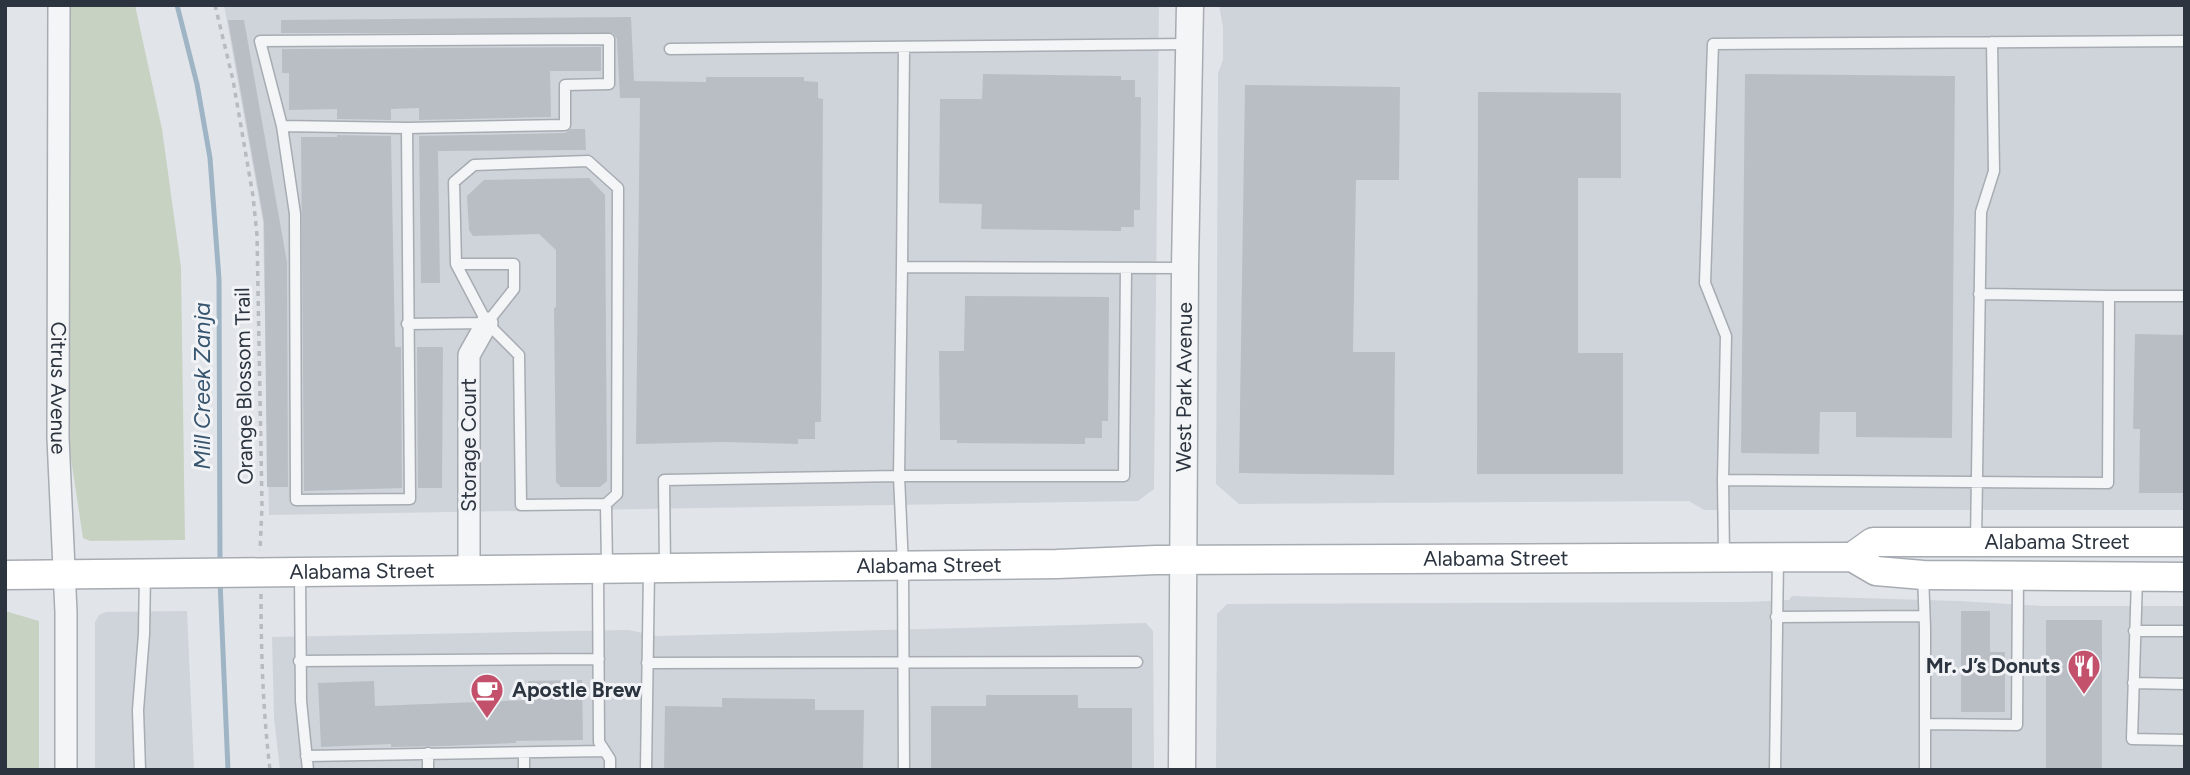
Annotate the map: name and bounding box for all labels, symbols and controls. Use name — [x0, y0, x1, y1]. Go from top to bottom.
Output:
street label: Orange Blossom Trail — [229, 287, 258, 485]
water label: Mill Creek Zanja — [188, 302, 216, 470]
street label: West Park Avenue — [1171, 302, 1197, 472]
street label: Citrus Avenue — [46, 322, 72, 455]
street label: Storage Court — [456, 378, 481, 512]
street label: Alabama Street — [1985, 529, 2130, 554]
street label: Alabama Street — [1423, 545, 1569, 571]
street label: Alabama Street — [856, 552, 1002, 578]
street label: Alabama Street — [289, 558, 435, 584]
restaurant icon: Mr. J’s Donuts — [2065, 647, 2103, 696]
place label: Mr. J’s Donuts — [1926, 653, 2060, 678]
cafe icon: Apostle Brew — [468, 671, 506, 720]
place label: Apostle Brew — [512, 677, 642, 702]

